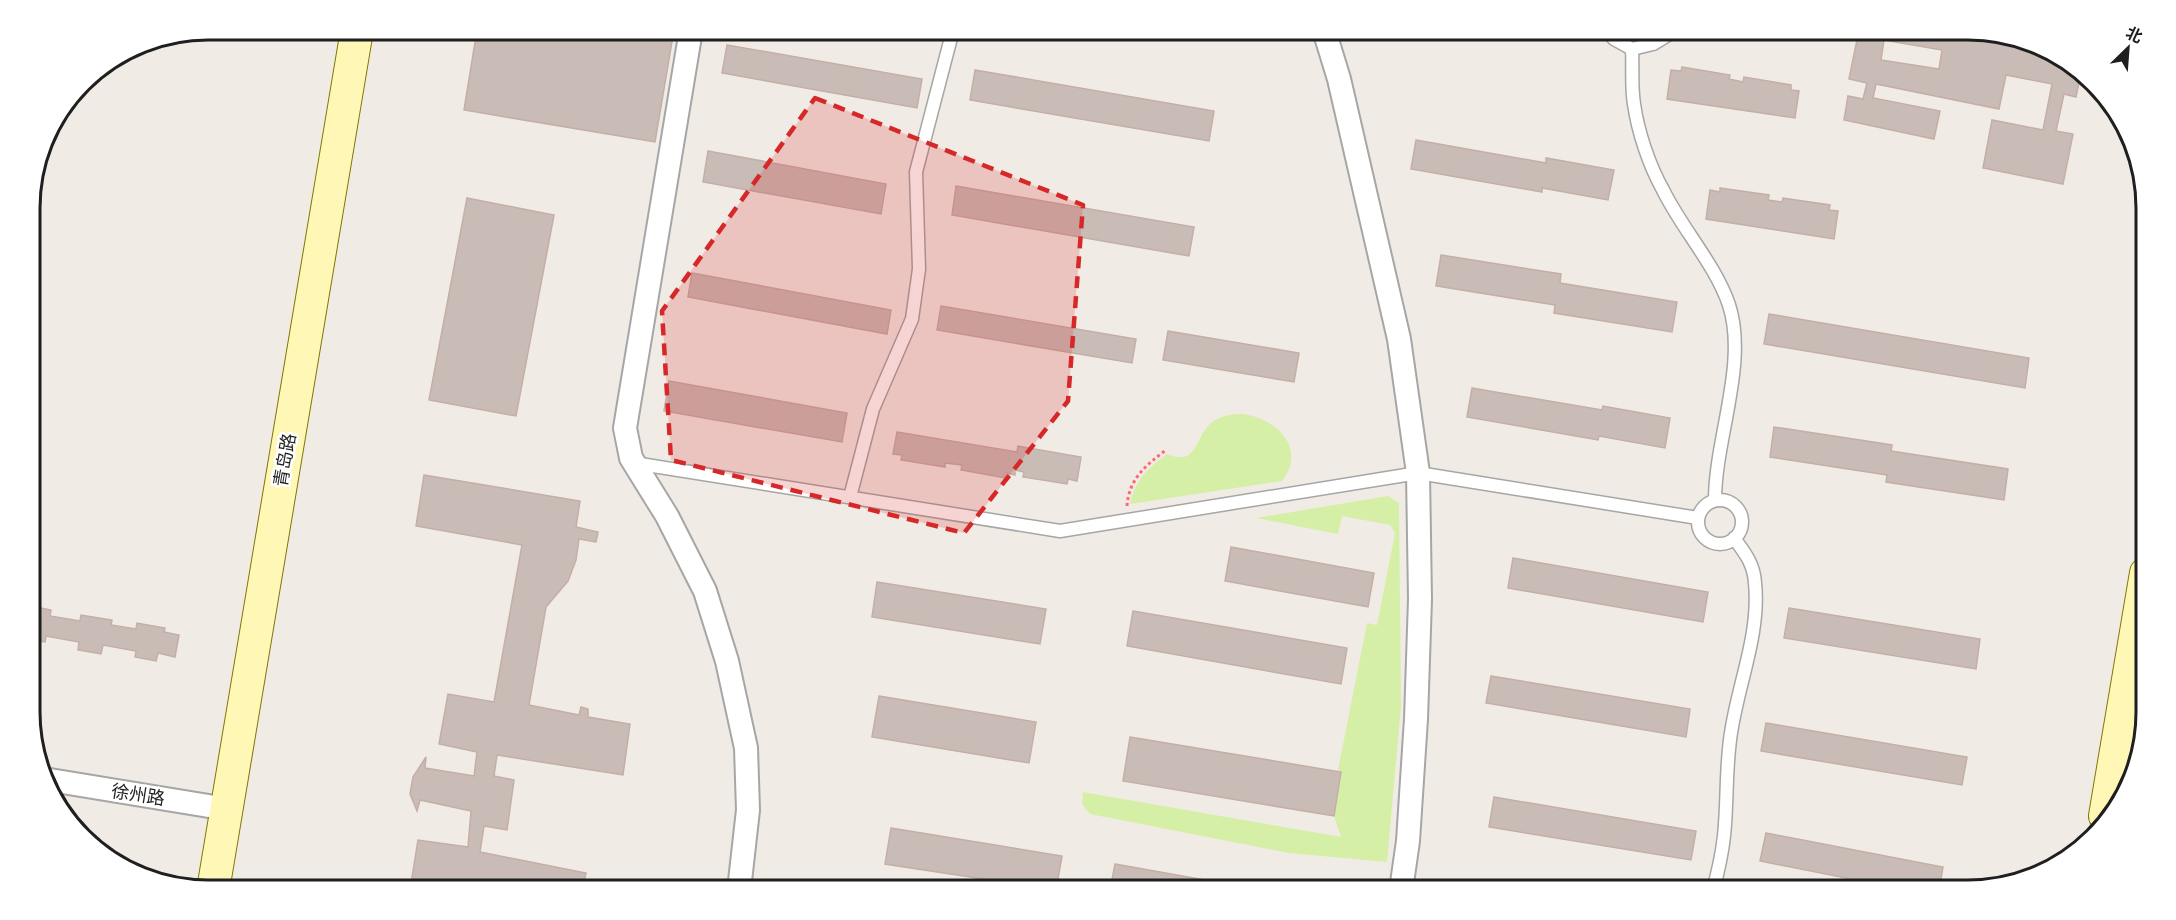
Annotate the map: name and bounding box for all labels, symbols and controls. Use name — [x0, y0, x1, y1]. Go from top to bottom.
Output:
north arrow — [2098, 18, 2158, 78]
text: 北 — [2123, 23, 2145, 47]
street label: 青岛路 — [269, 432, 300, 488]
street label: 徐州路 — [110, 780, 166, 809]

